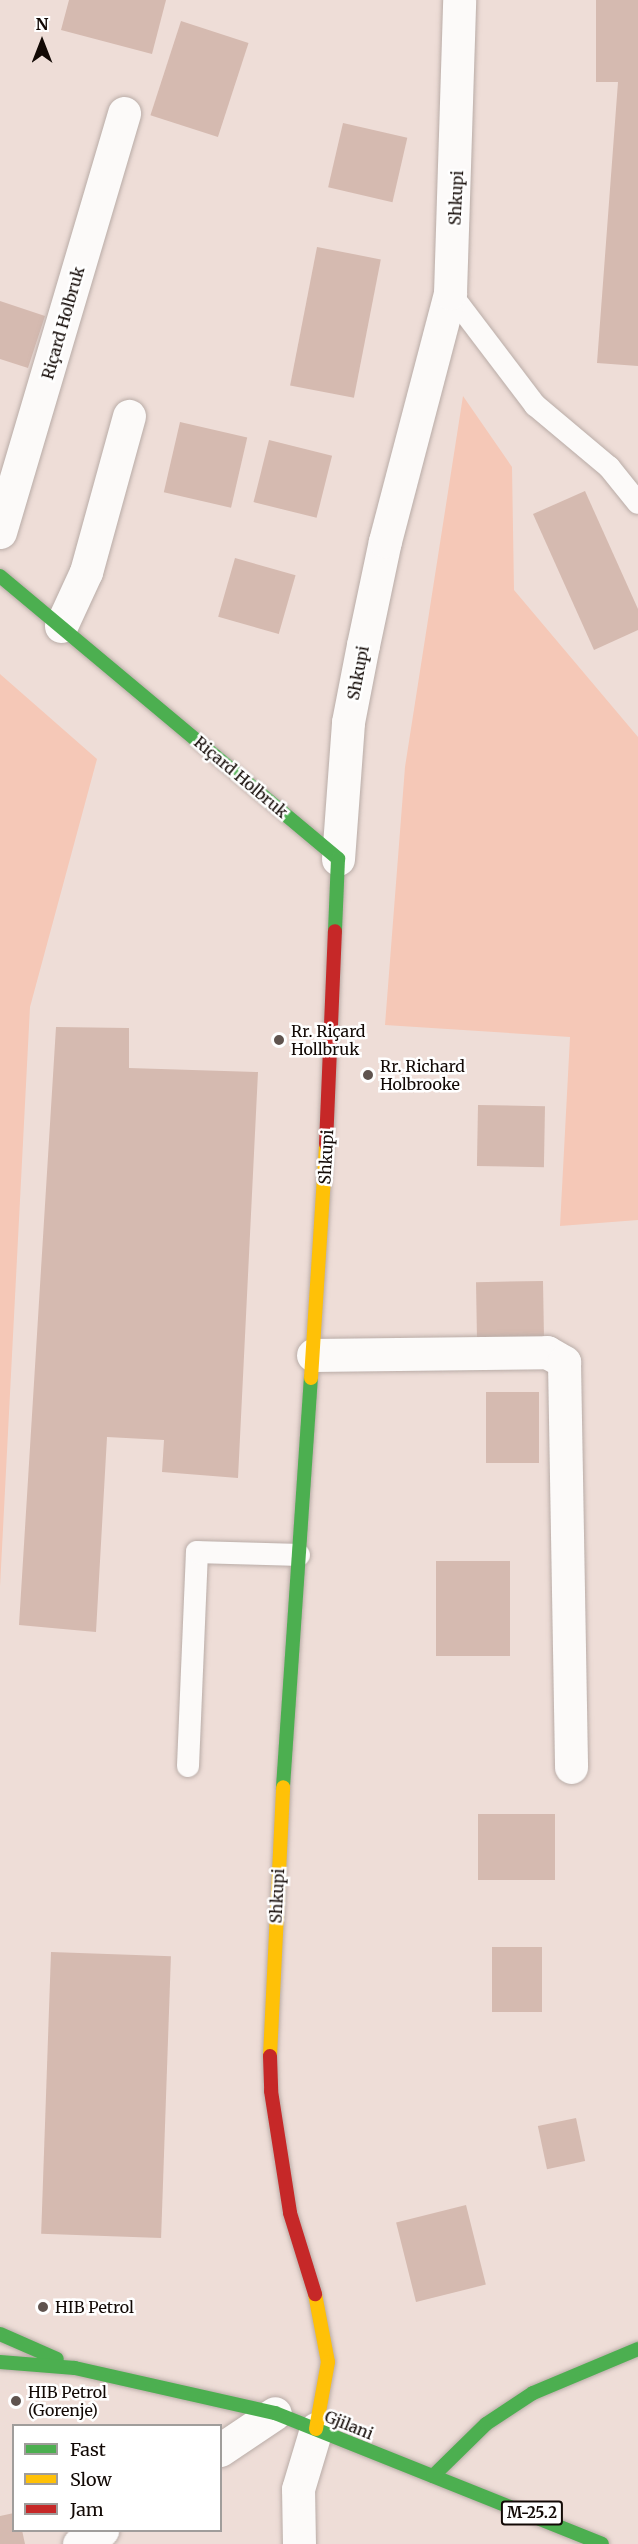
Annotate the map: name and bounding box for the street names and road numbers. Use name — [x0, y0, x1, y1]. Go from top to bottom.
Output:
street label: Shkupi — [445, 170, 467, 226]
street label: Riçard Holbruk — [38, 264, 88, 382]
street label: Shkupi — [343, 644, 373, 702]
street label: Riçard Holbruk — [190, 732, 292, 822]
street label: Shkupi — [315, 1129, 337, 1185]
street label: Shkupi — [266, 1868, 288, 1924]
street label: Gjilani — [322, 2407, 376, 2443]
road number: M-25.2 — [500, 2501, 564, 2525]

